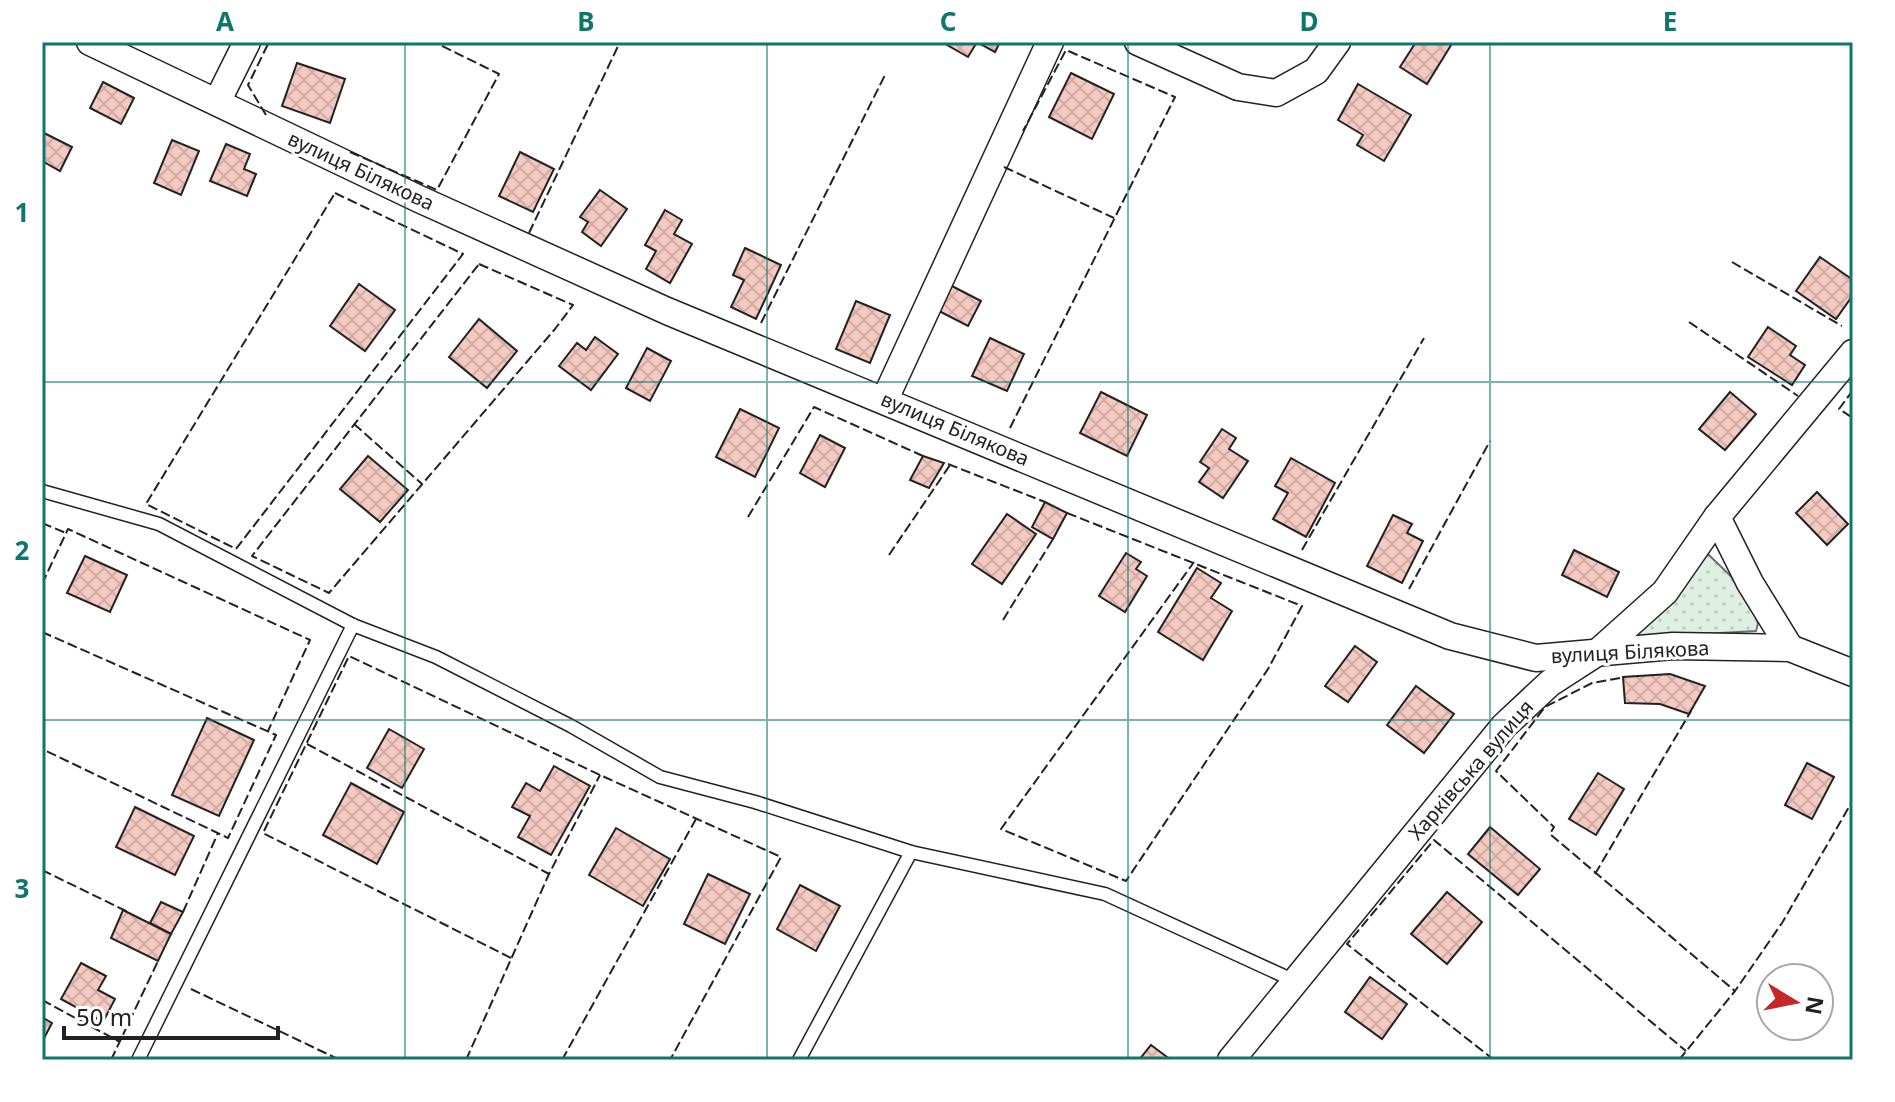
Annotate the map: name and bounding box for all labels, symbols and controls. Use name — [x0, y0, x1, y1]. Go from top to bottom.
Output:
text: A — [216, 3, 234, 39]
text: B — [577, 3, 595, 39]
text: C — [940, 3, 956, 39]
text: D — [1299, 3, 1319, 39]
text: E — [1663, 3, 1677, 39]
street label: вулиця Білякова — [284, 125, 439, 216]
text: 1 — [15, 194, 29, 230]
street label: вулиця Білякова — [877, 385, 1033, 472]
text: 2 — [15, 532, 30, 568]
street label: вулиця Білякова — [1550, 634, 1710, 669]
street label: Харківська вулиця — [1402, 694, 1539, 845]
text: 3 — [15, 870, 29, 906]
north arrow — [1755, 962, 1835, 1042]
scale bar — [64, 990, 278, 1040]
text: N — [1799, 994, 1832, 1017]
text: 50 m — [76, 1000, 132, 1033]

